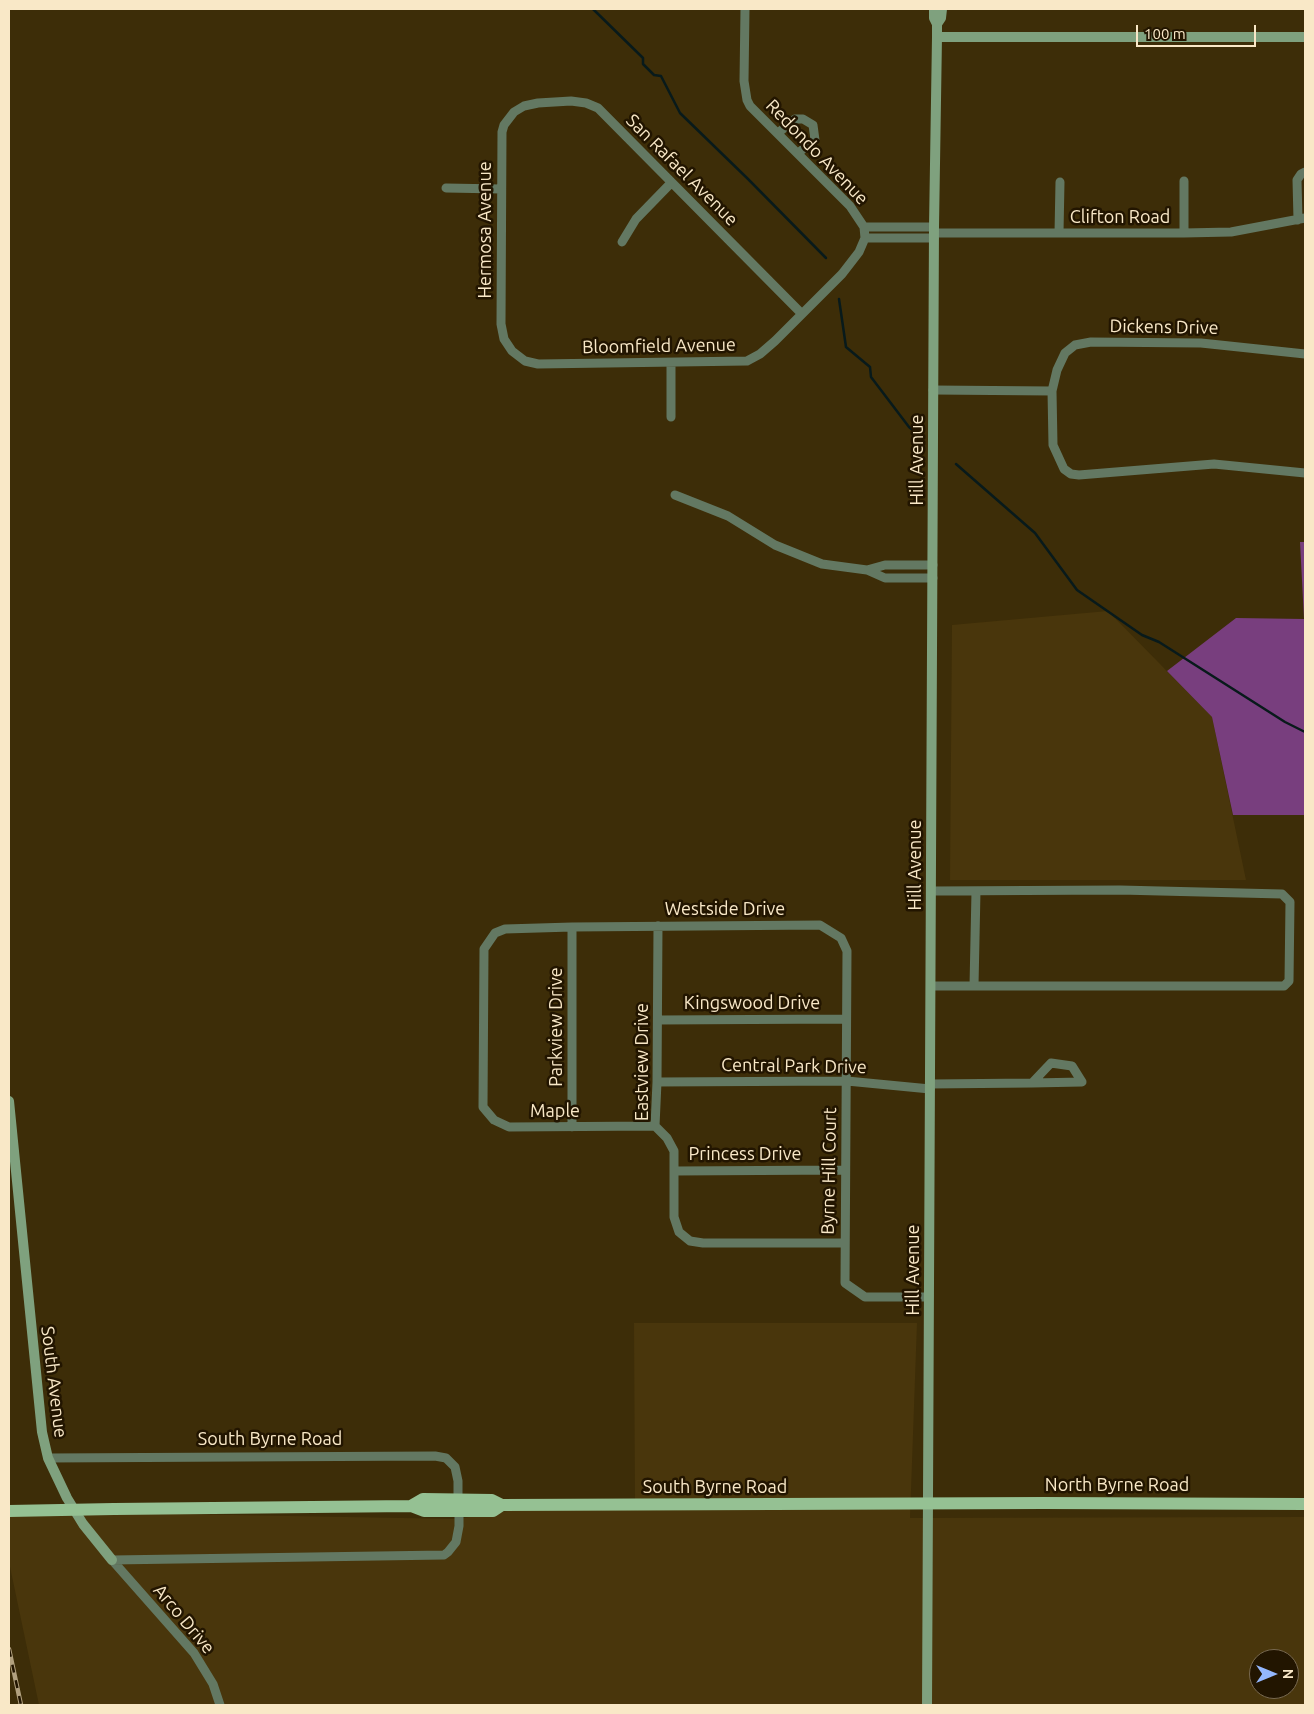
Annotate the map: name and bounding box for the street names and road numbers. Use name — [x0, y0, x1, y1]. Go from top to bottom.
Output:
street label: Redondo Avenue — [761, 95, 873, 209]
street label: San Rafael Avenue — [622, 110, 742, 230]
street label: Hermosa Avenue — [474, 161, 496, 299]
street label: Clifton Road — [1070, 206, 1170, 228]
street label: Dickens Drive — [1109, 315, 1219, 339]
street label: Bloomfield Avenue — [582, 334, 736, 358]
street label: Hill Avenue — [906, 414, 928, 506]
street label: Hill Avenue — [904, 819, 926, 911]
street label: Westside Drive — [665, 898, 785, 920]
street label: Parkview Drive — [545, 967, 567, 1087]
street label: Kingswood Drive — [684, 992, 820, 1014]
street label: Eastview Drive — [631, 1003, 653, 1121]
street label: Central Park Drive — [721, 1054, 867, 1078]
street label: Maple — [530, 1100, 580, 1122]
street label: Byrne Hill Court — [817, 1107, 841, 1235]
street label: Princess Drive — [689, 1143, 801, 1165]
street label: Hill Avenue — [902, 1224, 924, 1316]
street label: South Avenue — [36, 1325, 72, 1439]
street label: South Byrne Road — [198, 1428, 342, 1450]
street label: North Byrne Road — [1045, 1474, 1189, 1496]
street label: South Byrne Road — [643, 1476, 787, 1498]
street label: Arco Drive — [149, 1580, 219, 1658]

